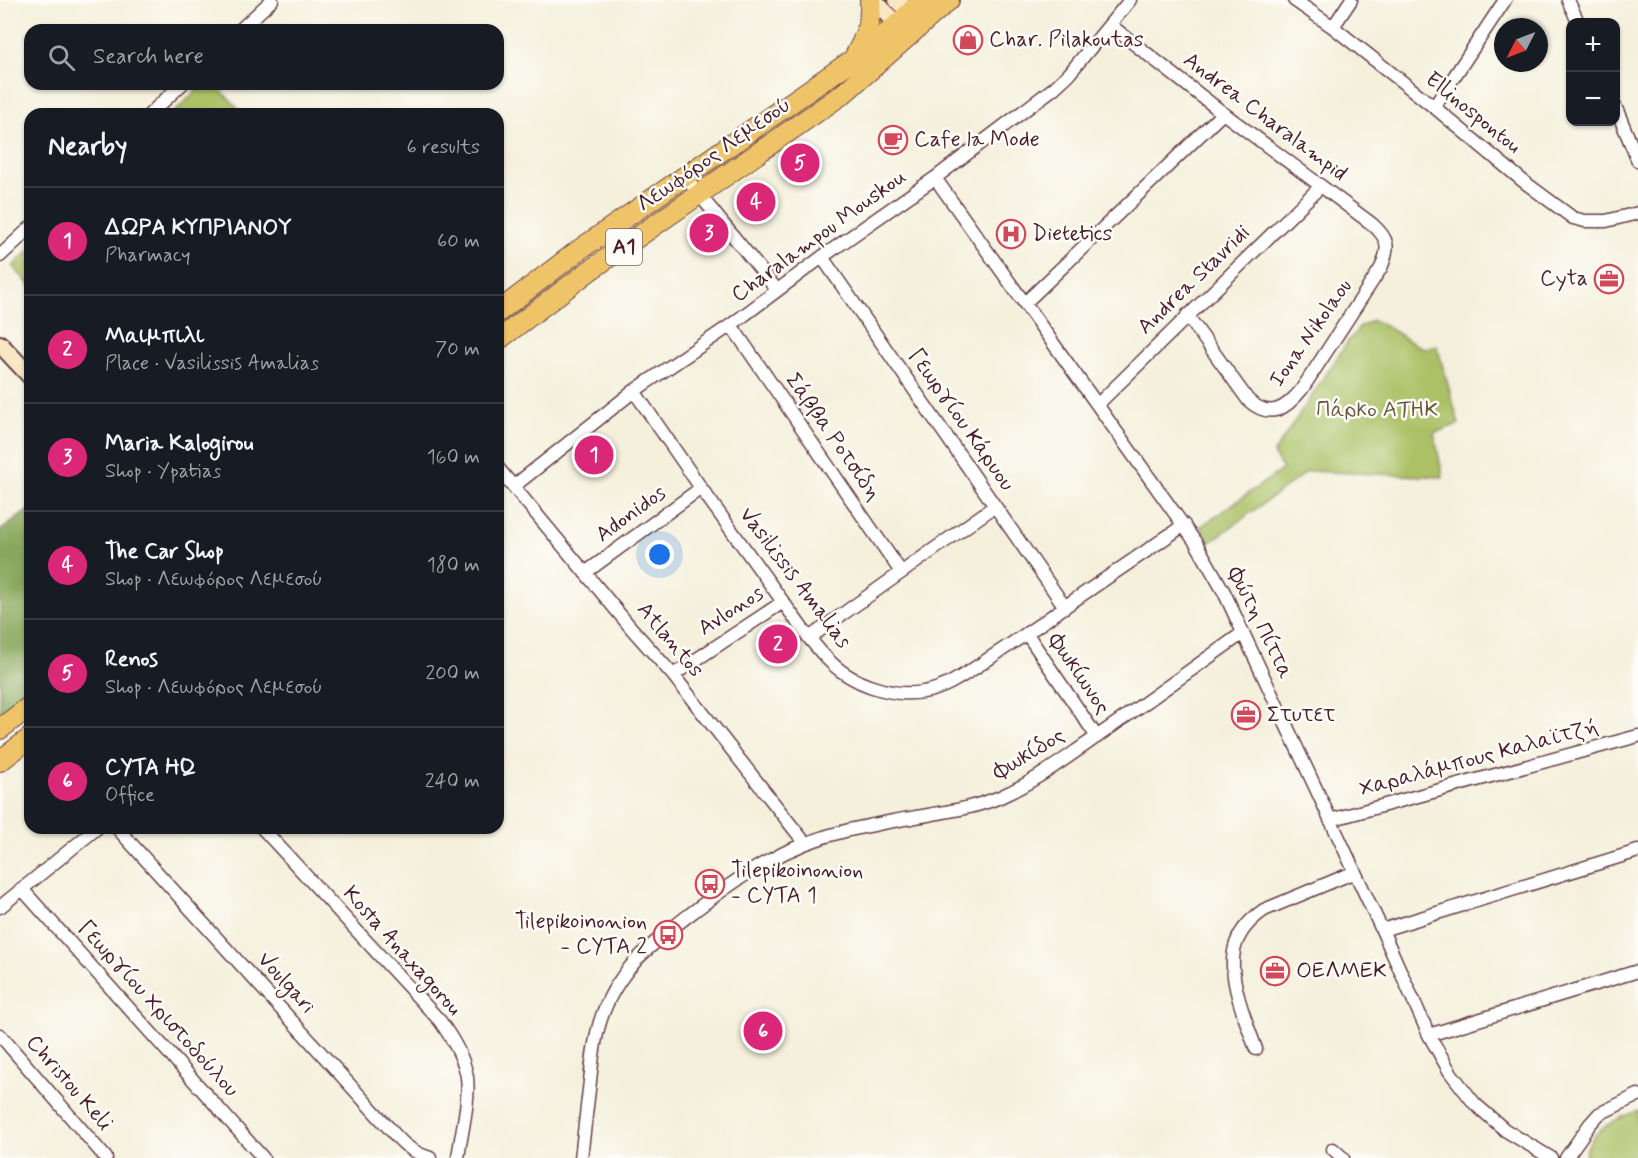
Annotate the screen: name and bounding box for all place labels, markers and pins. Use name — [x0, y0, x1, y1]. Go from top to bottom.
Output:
shop icon: Char. Pilakoutas — [952, 24, 984, 56]
place label: Char. Pilakoutas — [989, 26, 1144, 54]
cafe icon: Cafe la Mode — [877, 124, 909, 156]
place label: Cafe la Mode — [914, 126, 1040, 154]
pin: 5 — [780, 140, 820, 186]
pin: 4 — [736, 180, 776, 224]
pin: 3 — [690, 210, 728, 256]
hospital icon: Dietetics — [995, 218, 1027, 250]
place label: Dietetics — [1032, 220, 1112, 248]
office icon: Cyta — [1593, 263, 1625, 295]
place label: Cyta — [1540, 265, 1588, 293]
pin: 1 — [574, 432, 614, 478]
pin: 2 — [758, 622, 798, 666]
office icon: Στυτετ — [1230, 699, 1262, 731]
place label: Στυτετ — [1267, 701, 1335, 729]
place label: Tilepikoinonion - CYTA 1 — [731, 857, 863, 910]
bus stop icon: Tilepikoinonion - CYTA 1 — [694, 868, 726, 900]
place label: Tilepikoinonion - CYTA 2 — [515, 908, 647, 961]
bus stop icon: Tilepikoinonion - CYTA 2 — [652, 919, 684, 951]
office icon: ΟΕΛΜΕΚ — [1259, 955, 1291, 987]
place label: ΟΕΛΜΕΚ — [1296, 957, 1387, 985]
pin: 6 — [744, 1008, 783, 1054]

